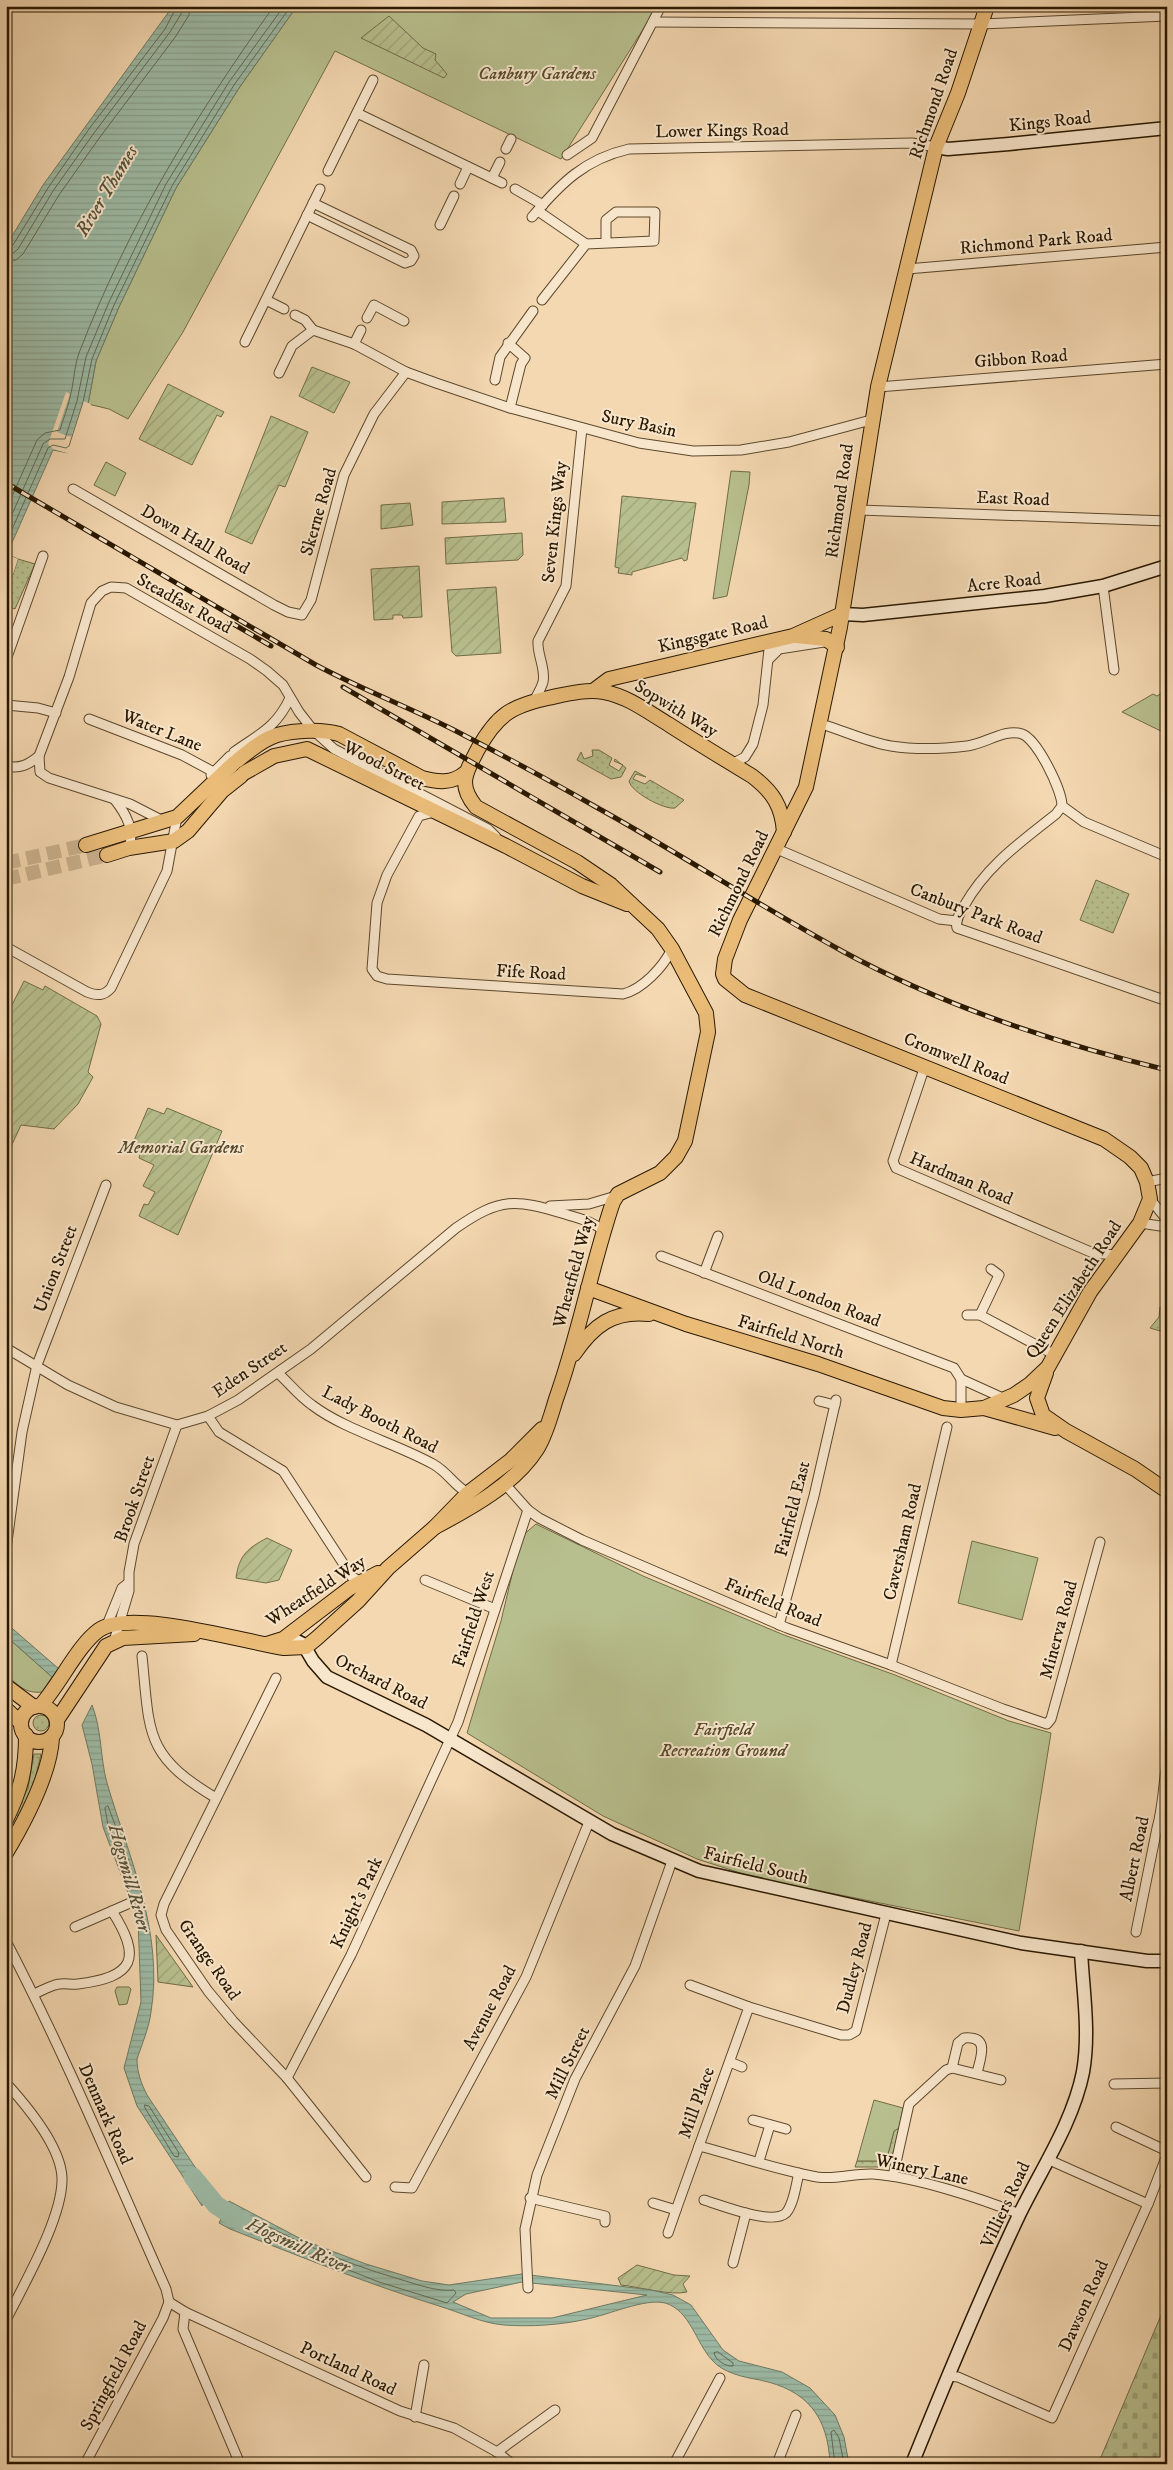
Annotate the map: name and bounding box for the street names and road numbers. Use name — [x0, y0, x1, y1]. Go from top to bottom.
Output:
street label: Richmond Road — [905, 46, 963, 162]
street label: Kings Road — [1008, 107, 1092, 137]
street label: Lower Kings Road — [655, 119, 789, 143]
street label: Richmond Park Road — [959, 224, 1113, 260]
street label: Gibbon Road — [974, 345, 1068, 373]
street label: Sury Basin — [599, 405, 679, 443]
street label: Richmond Road — [821, 442, 859, 560]
street label: Seven Kings Way — [538, 460, 572, 584]
street label: Skerne Road — [296, 466, 342, 558]
street label: East Road — [976, 487, 1050, 511]
street label: Down Hall Road — [137, 500, 253, 580]
street label: Acre Road — [966, 568, 1042, 598]
street label: Steadfast Road — [132, 569, 236, 639]
street label: Kingsgate Road — [656, 612, 770, 658]
street label: Sopwith Way — [630, 675, 722, 743]
street label: Water Lane — [118, 705, 205, 757]
street label: Wood Street — [339, 736, 429, 796]
street label: Richmond Road — [704, 827, 774, 941]
street label: Canbury Park Road — [907, 879, 1045, 949]
street label: Fife Road — [496, 960, 567, 986]
street label: Cromwell Road — [900, 1028, 1012, 1090]
street label: Hardman Road — [906, 1147, 1016, 1211]
street label: Wheatfield Way — [548, 1213, 600, 1331]
street label: Queen Elizabeth Road — [1021, 1217, 1127, 1363]
street label: Union Street — [29, 1222, 83, 1316]
street label: Old London Road — [754, 1265, 884, 1333]
street label: Fairfield North — [735, 1310, 847, 1364]
street label: Eden Street — [209, 1337, 292, 1403]
street label: Lady Booth Road — [318, 1381, 442, 1459]
street label: Brook Street — [110, 1452, 160, 1546]
street label: Fairfield East — [771, 1459, 816, 1559]
street label: Caversham Road — [879, 1481, 927, 1603]
street label: Wheatfield Way — [261, 1550, 370, 1632]
street label: Fairfield West — [448, 1568, 500, 1670]
street label: Fairfield Road — [721, 1574, 825, 1632]
street label: Minerva Road — [1035, 1578, 1083, 1682]
street label: Orchard Road — [331, 1649, 431, 1715]
street label: Albert Road — [1115, 1814, 1155, 1904]
street label: Fairfield South — [701, 1842, 811, 1890]
street label: Knight's Park — [326, 1854, 388, 1952]
street label: Grange Road — [173, 1915, 245, 2005]
street label: Dudley Road — [832, 1920, 878, 2016]
street label: Avenue Road — [458, 1962, 522, 2054]
street label: Mill Street — [541, 2023, 595, 2103]
street label: Denmark Road — [73, 2060, 137, 2168]
street label: Mill Place — [674, 2064, 720, 2142]
street label: Winery Lane — [873, 2149, 970, 2191]
street label: Villiers Road — [976, 2158, 1036, 2253]
street label: Dawson Road — [1054, 2257, 1114, 2355]
street label: Springfield Road — [76, 2317, 152, 2435]
street label: Portland Road — [296, 2337, 400, 2401]

